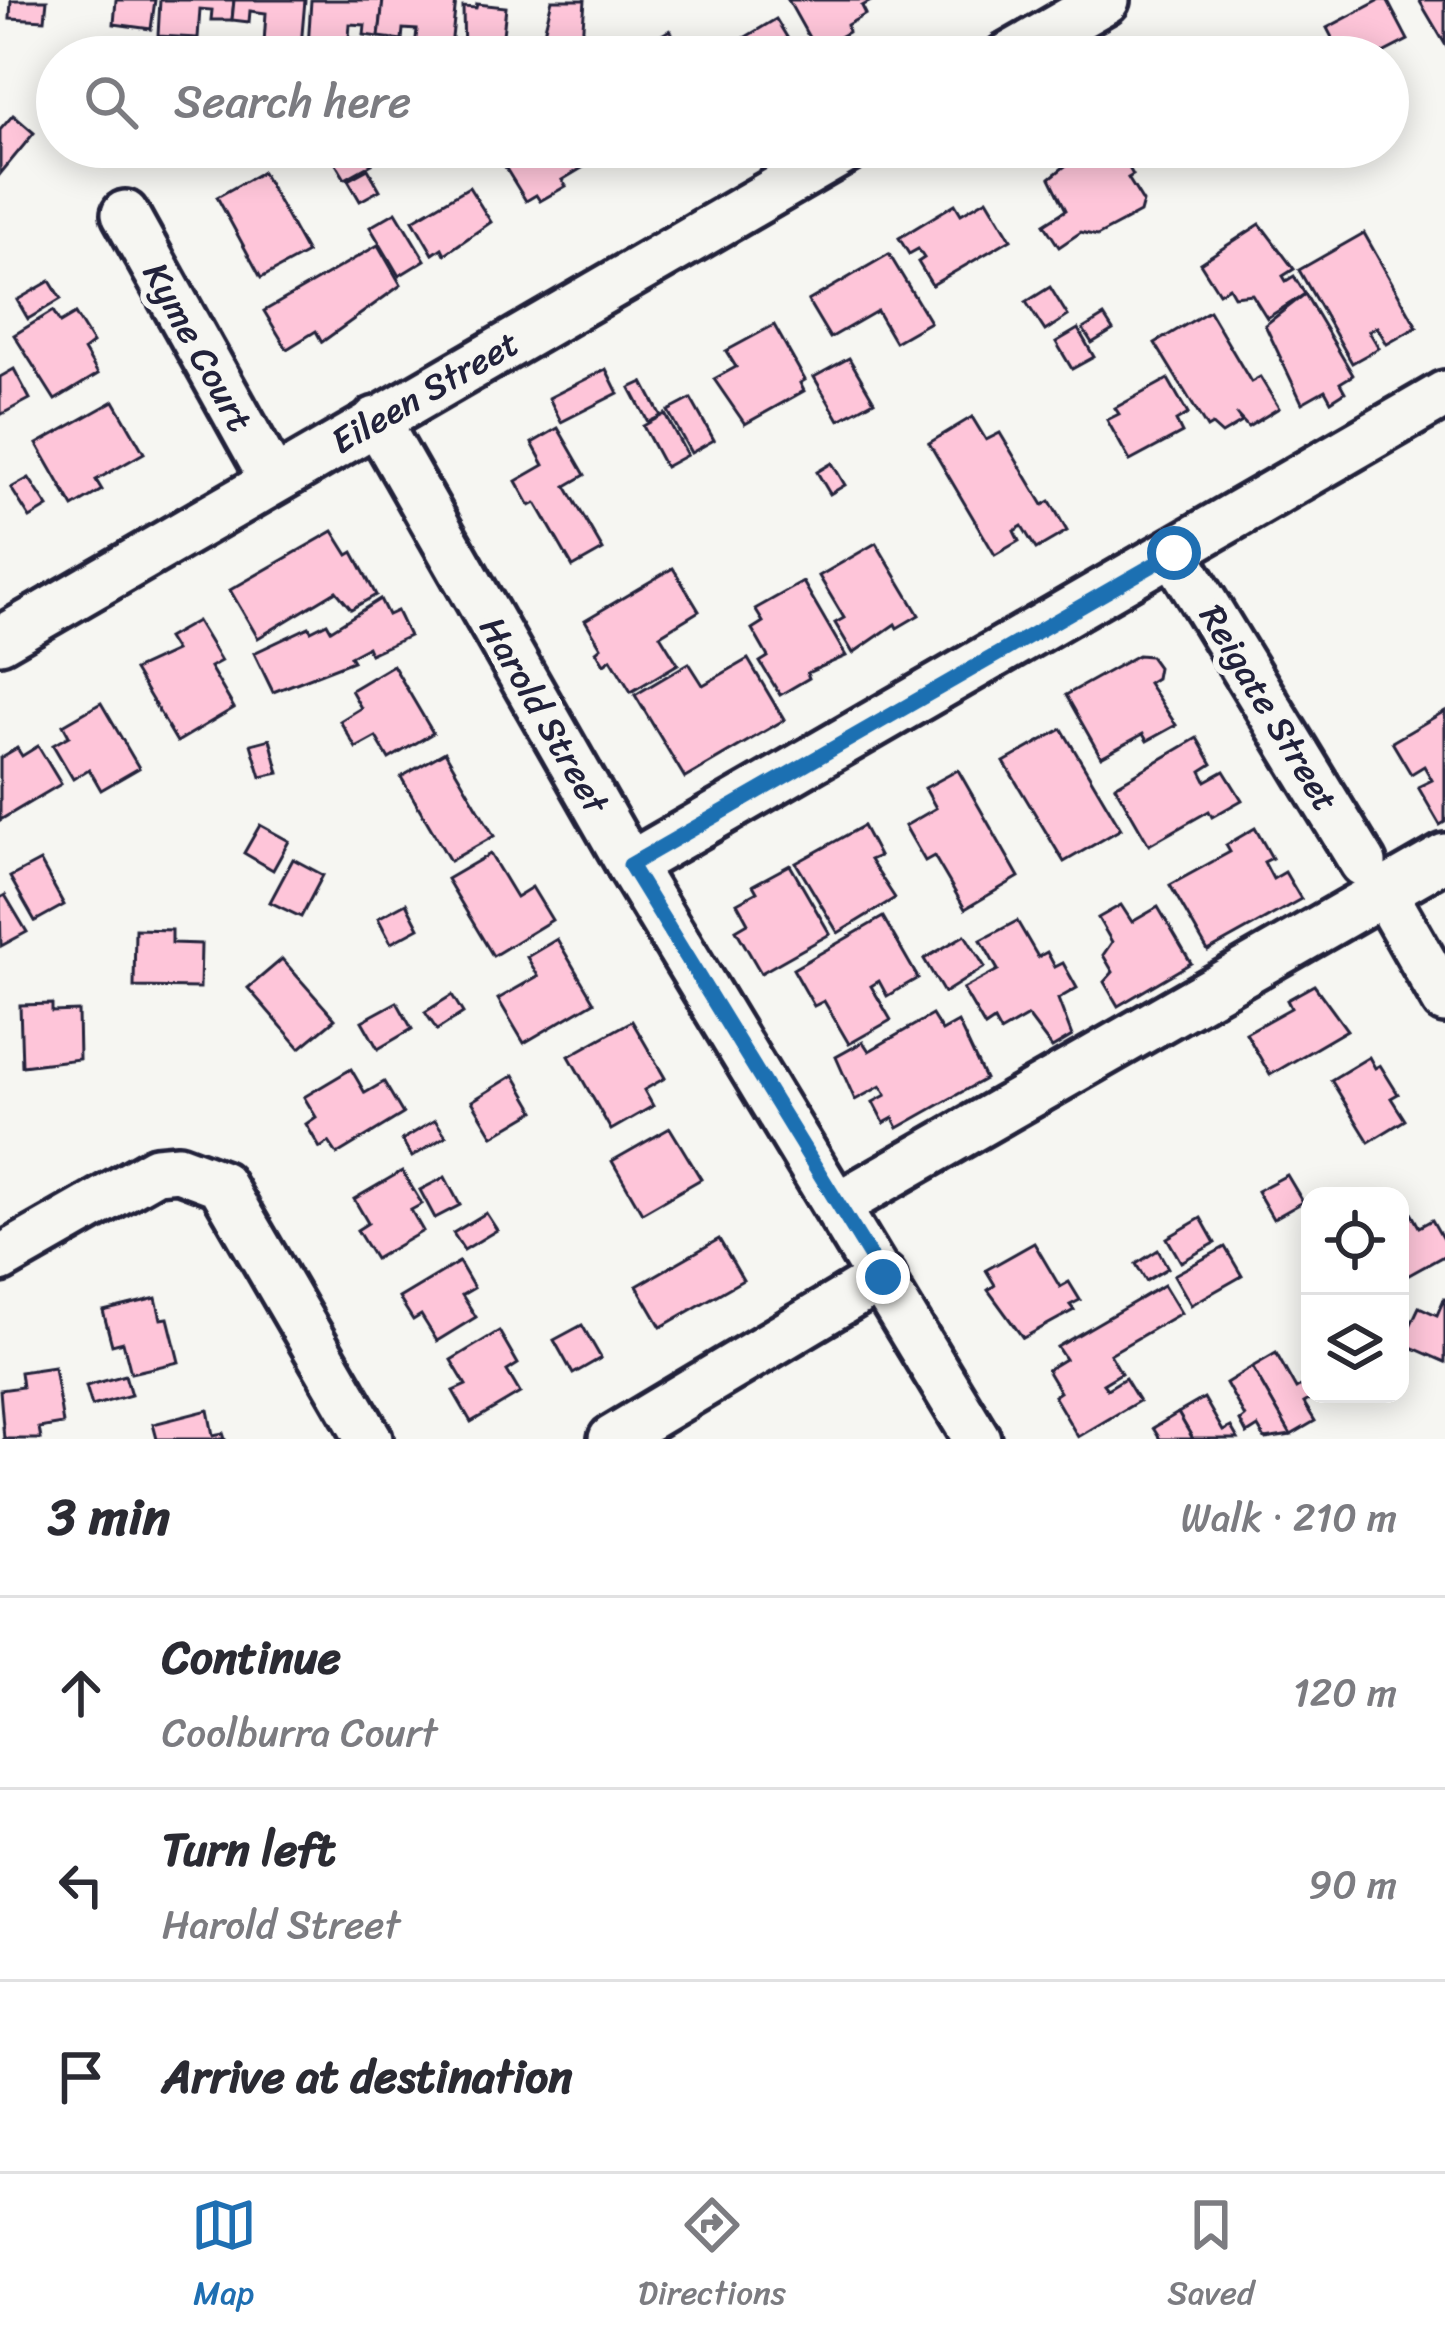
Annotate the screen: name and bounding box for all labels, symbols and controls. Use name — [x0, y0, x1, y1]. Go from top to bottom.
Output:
search box — [36, 36, 1409, 168]
text: Search here — [174, 62, 411, 142]
icon: search — [78, 69, 144, 135]
street label: Kyme Court — [125, 250, 271, 444]
street label: Eileen Street — [318, 312, 532, 472]
route start — [1147, 526, 1201, 580]
street label: Reigate Street — [1181, 591, 1357, 825]
street label: Harold Street — [461, 604, 627, 827]
map controls — [1301, 1187, 1409, 1403]
button: locate — [1301, 1187, 1409, 1295]
route end — [856, 1250, 910, 1304]
button: layers — [1301, 1295, 1409, 1403]
text: 3 min — [48, 1472, 170, 1562]
text: Walk · 210 m — [1181, 1483, 1397, 1552]
text: Continue — [162, 1618, 341, 1698]
text: 120 m — [1293, 1658, 1397, 1727]
icon: ahead — [48, 1660, 114, 1726]
text: Coolburra Court — [162, 1698, 437, 1767]
text: Turn left — [162, 1810, 335, 1890]
text: 90 m — [1308, 1850, 1397, 1919]
icon: left — [48, 1852, 114, 1918]
text: Harold Street — [162, 1890, 400, 1959]
text: Arrive at destination — [162, 2037, 572, 2117]
icon: arrive — [48, 2044, 114, 2110]
tab: Map — [191, 2192, 257, 2322]
tab: Directions — [638, 2192, 786, 2322]
tab: Saved — [1167, 2192, 1254, 2322]

